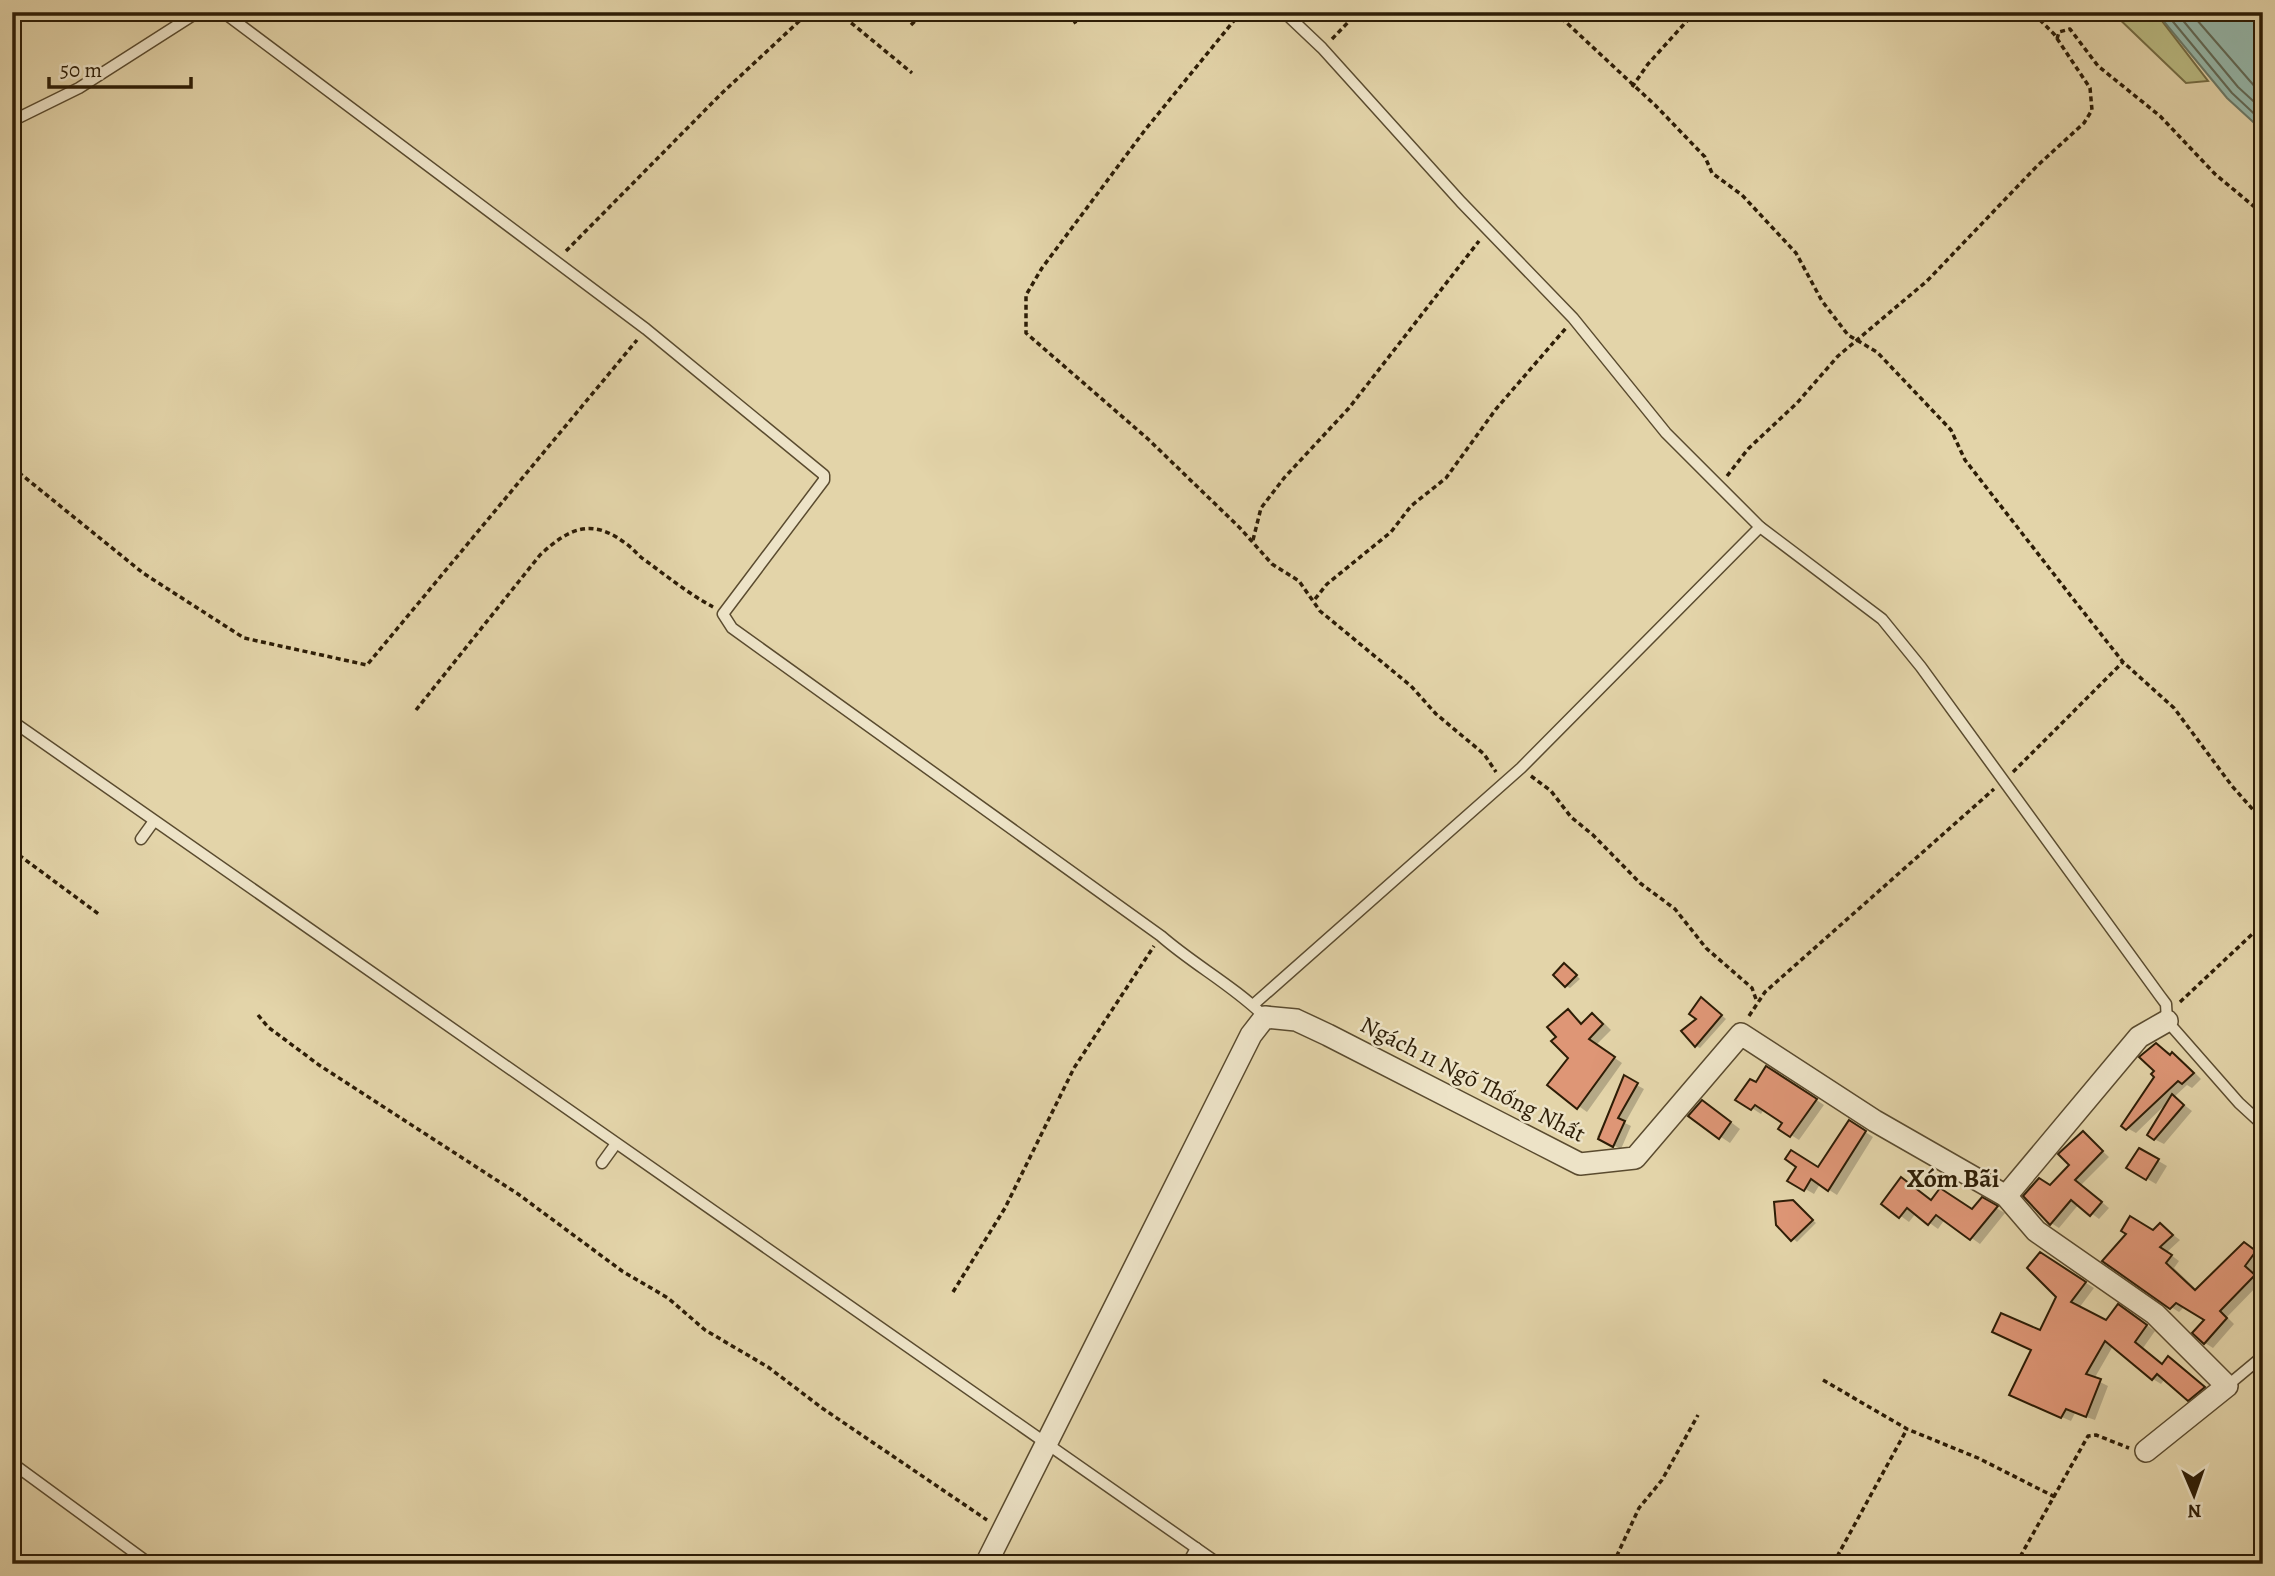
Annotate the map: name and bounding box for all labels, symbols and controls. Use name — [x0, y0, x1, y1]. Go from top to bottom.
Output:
scale bar — [49, 46, 191, 90]
text: 50 m — [60, 56, 102, 84]
street label: Ngách 11 Ngõ Thống Nhất — [1355, 1008, 1591, 1150]
district label: Xóm Bãi — [1907, 1161, 1999, 1196]
north arrow — [2160, 1460, 2230, 1530]
text: N — [2187, 1498, 2202, 1524]

